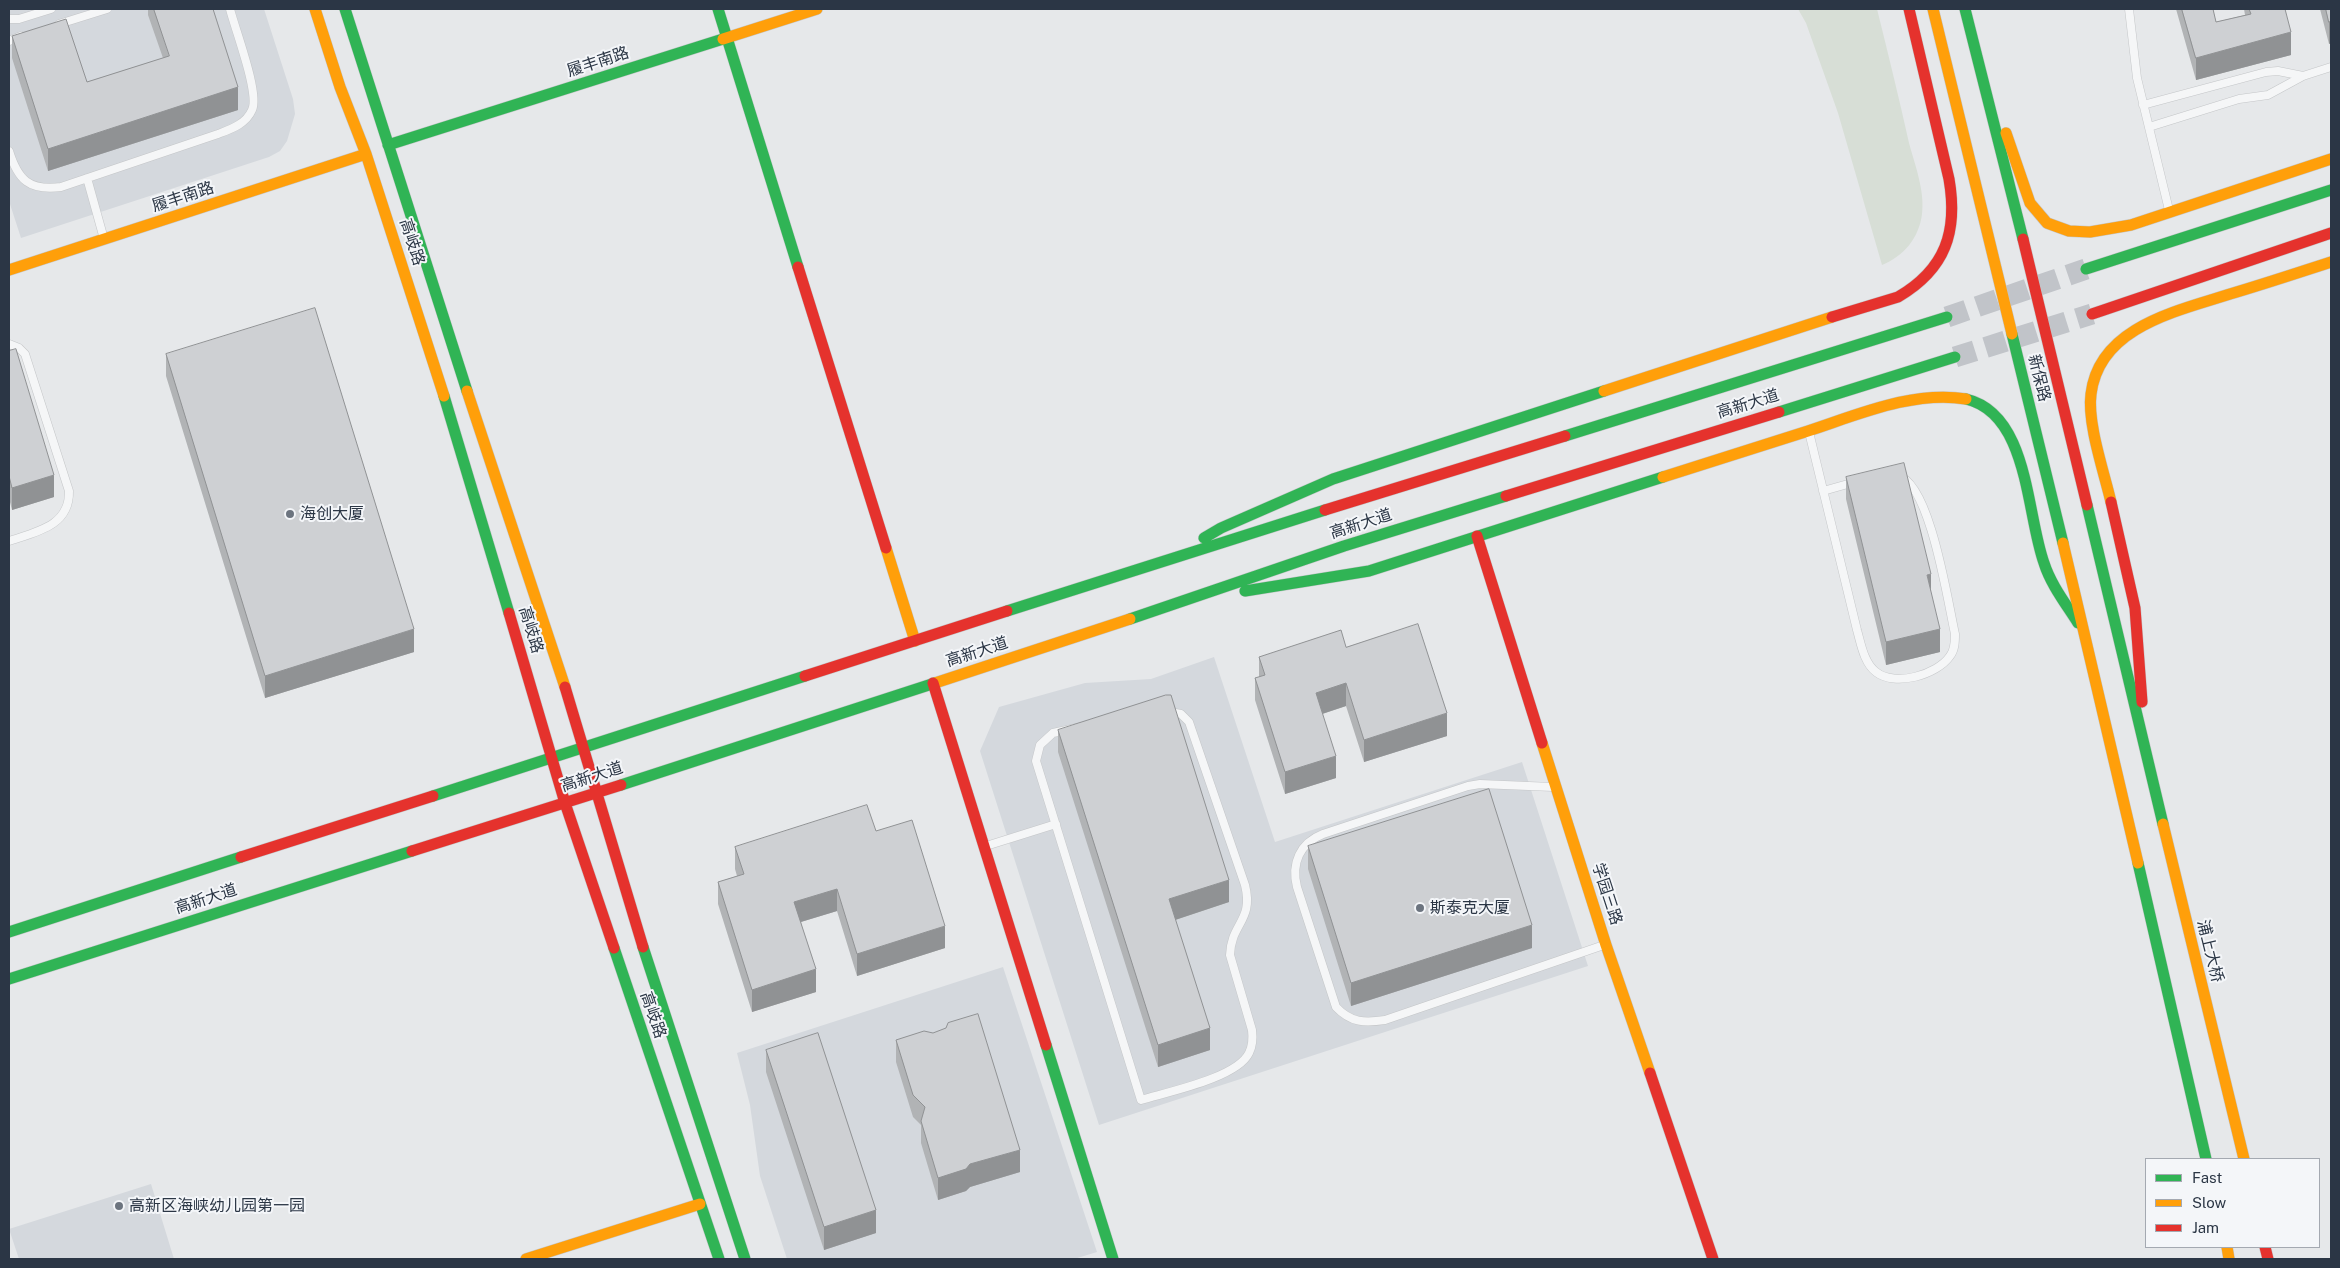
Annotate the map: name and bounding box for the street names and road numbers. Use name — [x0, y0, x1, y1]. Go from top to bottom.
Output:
street label: 履丰南路 — [565, 43, 631, 81]
street label: 履丰南路 — [150, 178, 216, 216]
street label: 高岐路 — [395, 216, 429, 268]
street label: 新保路 — [2024, 352, 2054, 404]
street label: 高新大道 — [1715, 385, 1781, 423]
street label: 高新大道 — [1328, 505, 1394, 543]
street label: 高岐路 — [515, 604, 547, 656]
street label: 高新大道 — [944, 633, 1010, 671]
street label: 高新大道 — [559, 758, 625, 796]
street label: 学园三路 — [1588, 861, 1626, 927]
street label: 高新大道 — [173, 880, 239, 918]
street label: 浦上大桥 — [2193, 918, 2227, 984]
street label: 高岐路 — [636, 989, 670, 1041]

